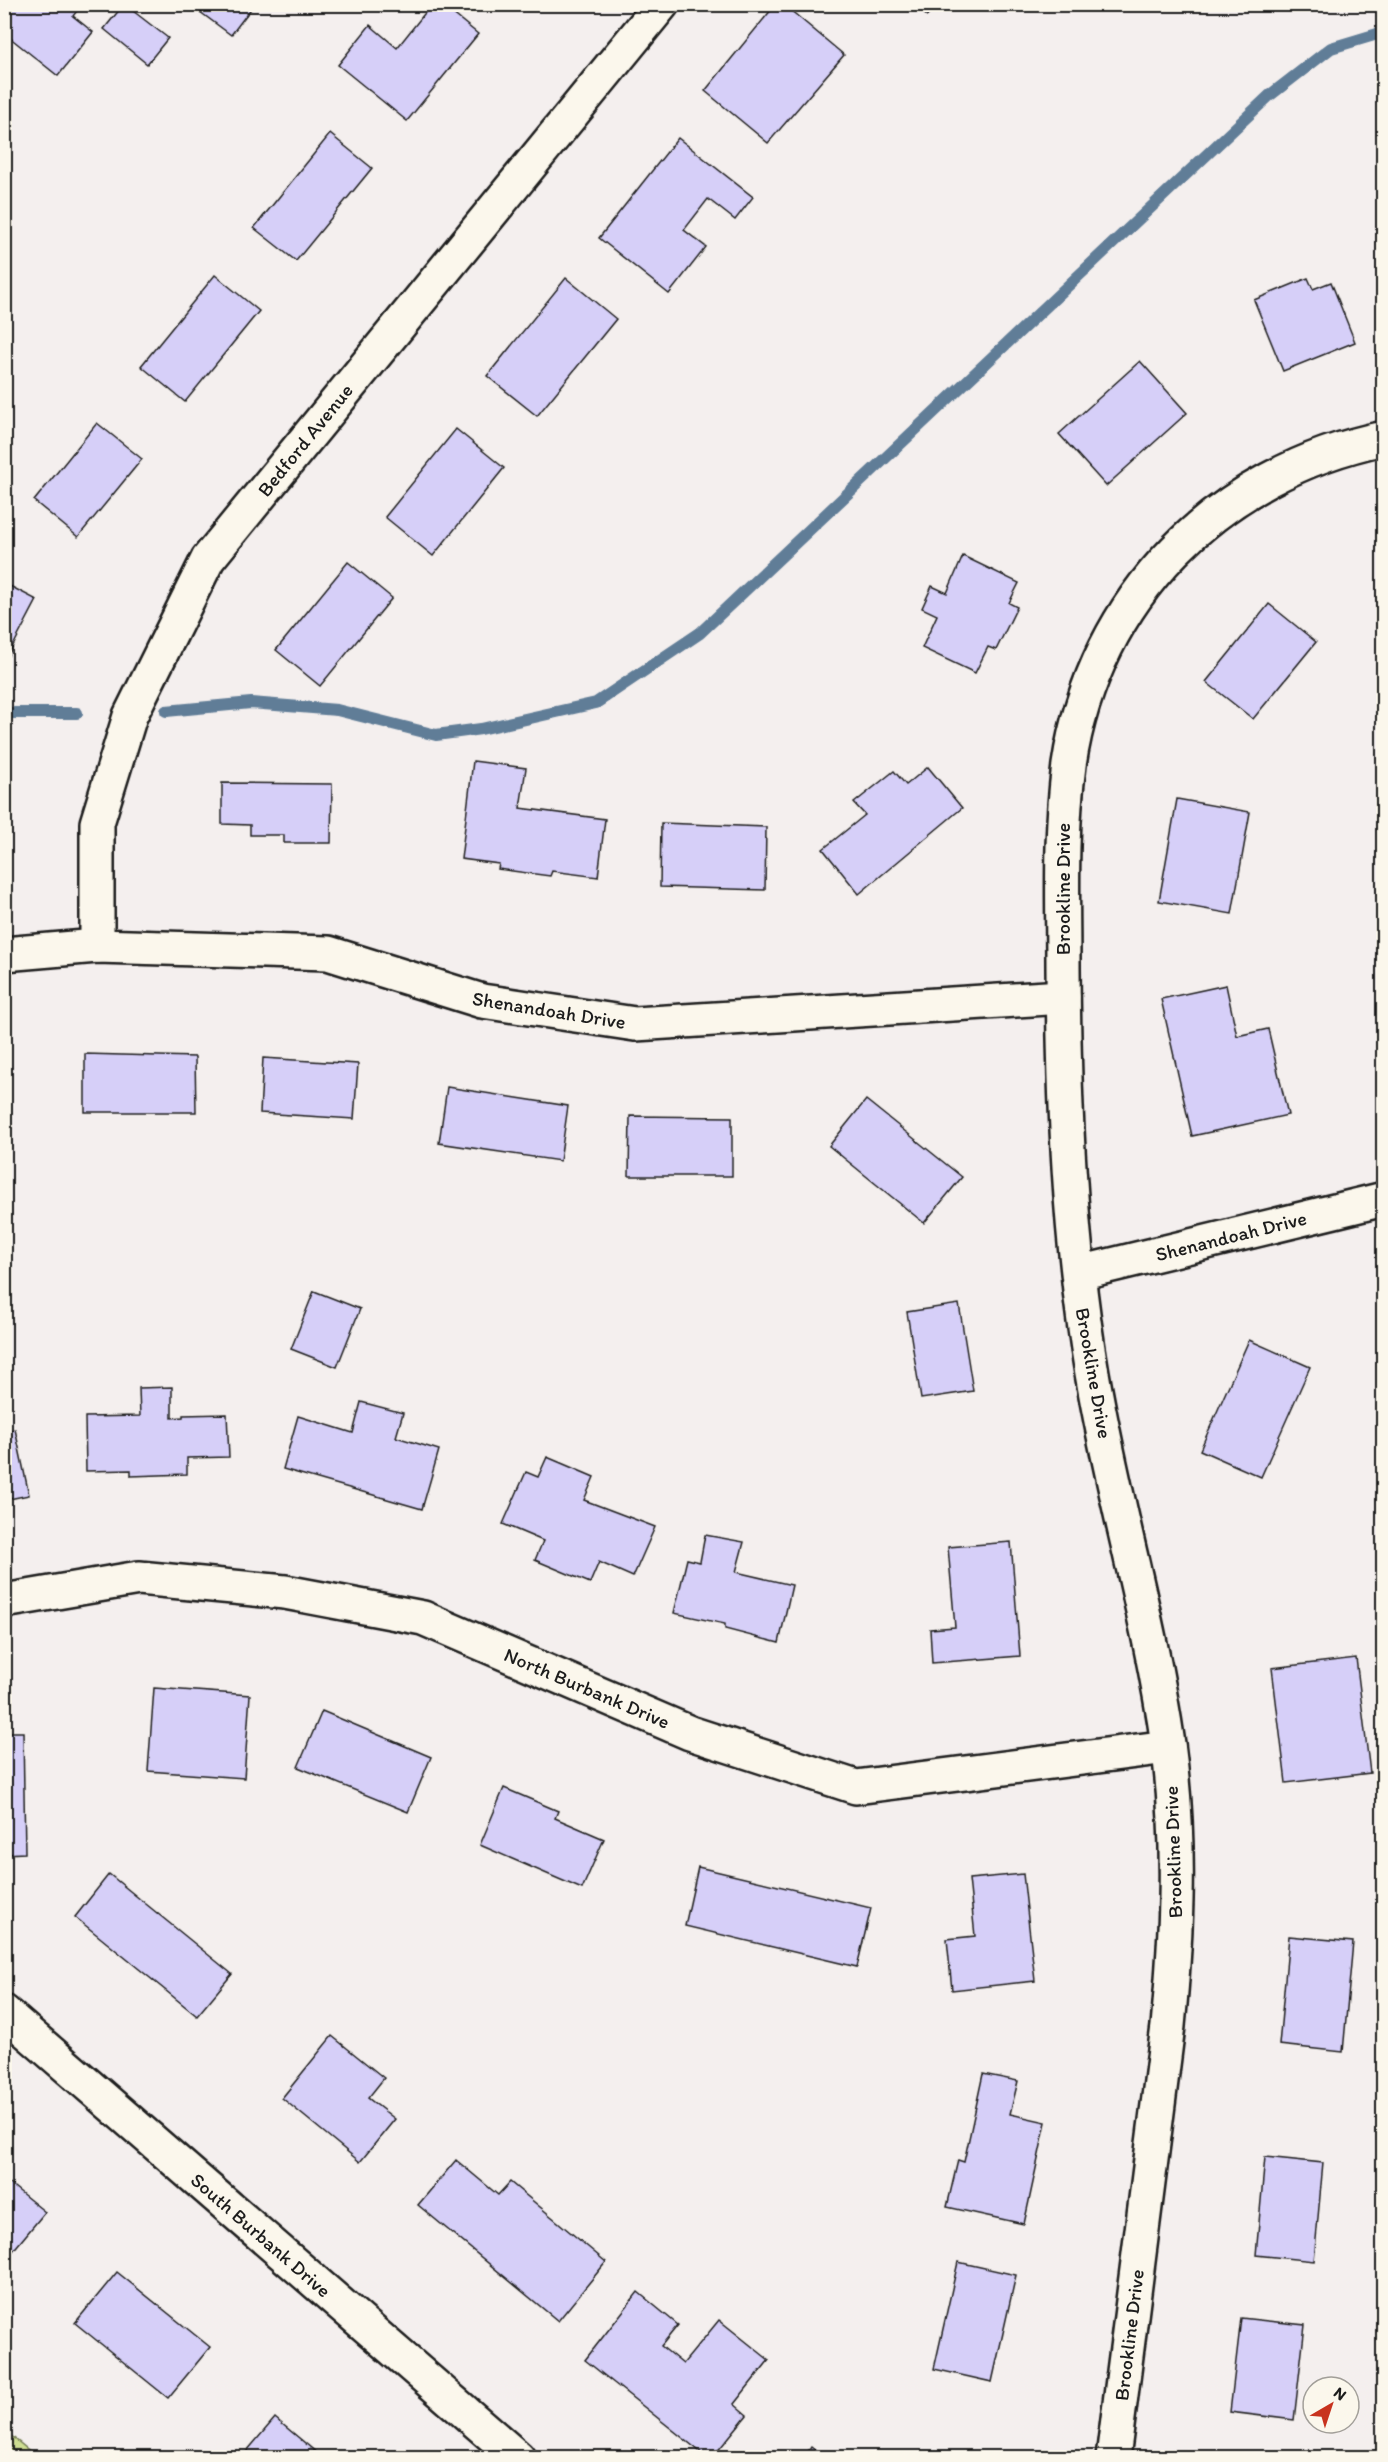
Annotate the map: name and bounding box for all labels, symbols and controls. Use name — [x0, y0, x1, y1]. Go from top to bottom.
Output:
street label: Bedford Avenue — [252, 379, 358, 501]
street label: Brookline Drive — [1051, 823, 1075, 955]
street label: Shenandoah Drive — [471, 986, 627, 1034]
street label: Shenandoah Drive — [1153, 1206, 1309, 1266]
street label: Brookline Drive — [1071, 1306, 1117, 1440]
street label: North Burbank Drive — [501, 1642, 673, 1734]
street label: Brookline Drive — [1159, 1785, 1187, 1919]
street label: South Burbank Drive — [186, 2168, 336, 2302]
street label: Brookline Drive — [1109, 2268, 1149, 2402]
north arrow — [1301, 2375, 1361, 2435]
text: N — [1330, 2383, 1350, 2405]

